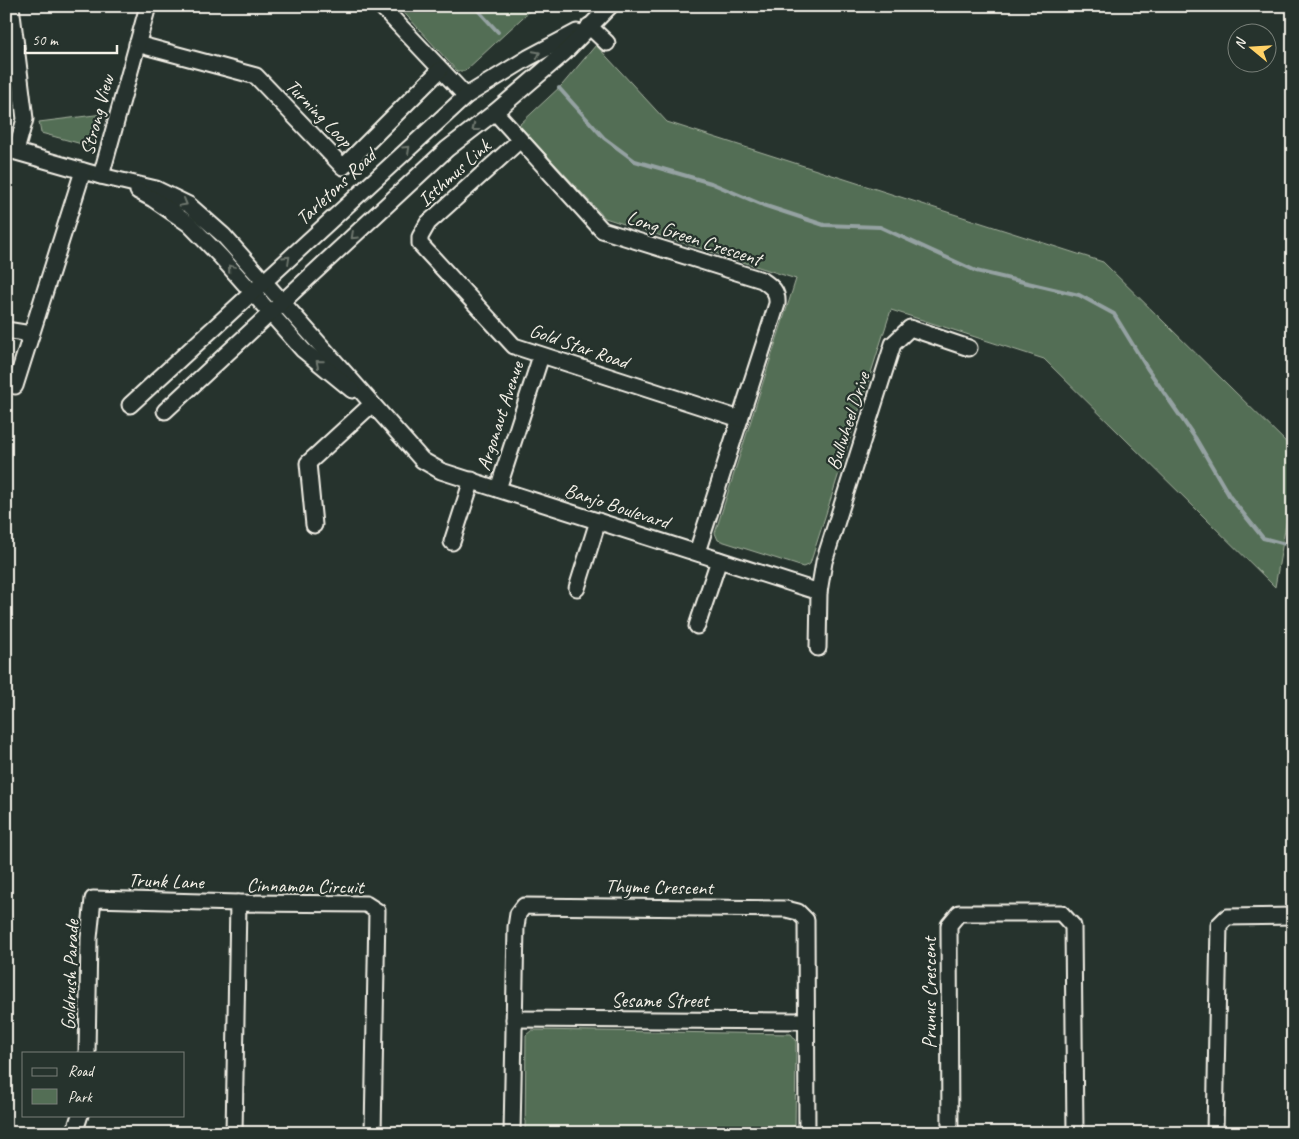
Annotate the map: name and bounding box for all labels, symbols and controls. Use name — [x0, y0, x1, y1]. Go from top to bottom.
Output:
scale bar — [25, 22, 118, 54]
north arrow — [1226, 22, 1276, 72]
text: 50 m — [32, 31, 59, 50]
text: N — [1231, 35, 1250, 51]
one-way arrow — [532, 50, 541, 60]
street label: Strong View — [74, 70, 120, 158]
street label: Turning Loop — [280, 73, 359, 154]
one-way arrow — [472, 122, 481, 130]
street label: Isthmus Link — [413, 133, 497, 212]
street label: Tarletons Road — [291, 141, 384, 231]
one-way arrow — [401, 146, 410, 155]
one-way arrow — [178, 197, 187, 207]
street label: Long Green Crescent — [624, 204, 768, 273]
one-way arrow — [350, 230, 359, 239]
one-way arrow — [282, 256, 291, 265]
one-way arrow — [227, 264, 236, 273]
street label: Gold Star Road — [526, 317, 635, 376]
street label: Argonaut Avenue — [471, 357, 530, 474]
one-way arrow — [316, 360, 325, 369]
street label: Bullwheel Drive — [820, 367, 876, 473]
street label: Banjo Boulevard — [561, 477, 675, 536]
street label: Trunk Lane — [128, 867, 206, 895]
street label: Cinnamon Circuit — [246, 872, 366, 900]
street label: Thyme Crescent — [605, 874, 716, 900]
street label: Goldrush Parade — [56, 918, 84, 1031]
street label: Prunus Crescent — [917, 935, 942, 1049]
street label: Sesame Street — [611, 988, 711, 1013]
legend — [22, 1052, 185, 1116]
text: Road — [68, 1062, 95, 1081]
text: Park — [68, 1088, 93, 1107]

